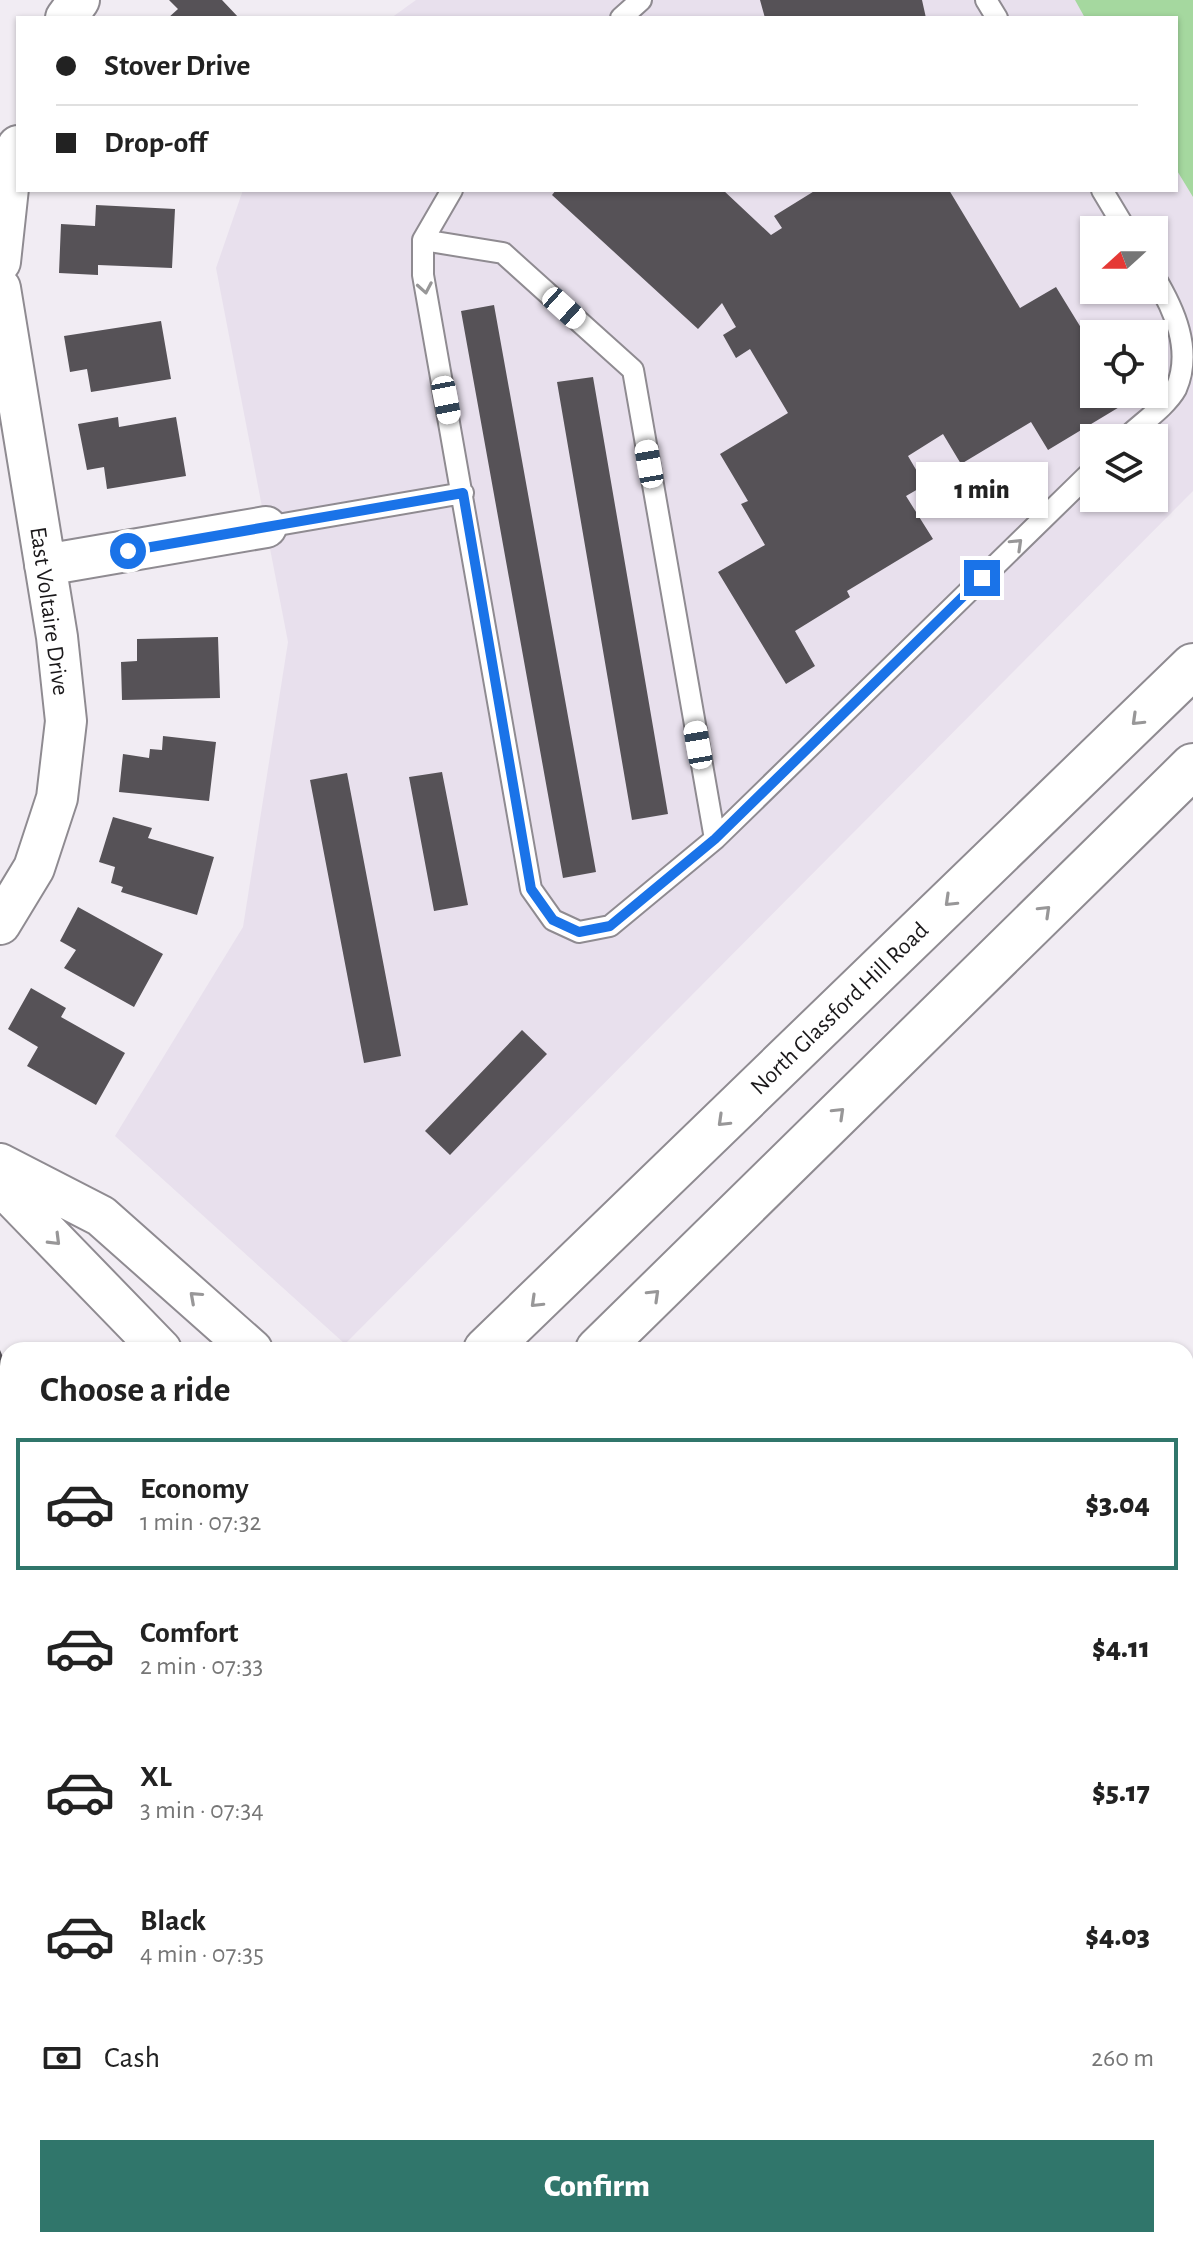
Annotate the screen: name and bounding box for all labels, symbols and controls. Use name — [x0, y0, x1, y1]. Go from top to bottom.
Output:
text: Stover Drive — [104, 51, 250, 81]
text: Drop-off — [104, 128, 207, 158]
north arrow — [1080, 216, 1168, 304]
map controls — [1080, 216, 1168, 512]
one-way arrow — [416, 281, 433, 295]
car — [538, 283, 590, 333]
button: locate — [1080, 320, 1168, 408]
car — [430, 374, 462, 426]
button: layers — [1080, 424, 1168, 512]
car — [633, 438, 665, 490]
callout: 1 min — [916, 462, 1048, 518]
text: 1 min — [954, 477, 1010, 503]
street label: East Voltaire Drive — [25, 525, 73, 697]
route start — [110, 533, 146, 569]
one-way arrow — [1008, 539, 1022, 554]
route end — [964, 560, 1000, 596]
one-way arrow — [1132, 711, 1146, 726]
car — [682, 719, 714, 771]
one-way arrow — [945, 892, 959, 906]
one-way arrow — [1036, 906, 1050, 920]
street label: North Glassford Hill Road — [746, 918, 933, 1100]
one-way arrow — [830, 1108, 844, 1122]
one-way arrow — [718, 1111, 732, 1126]
one-way arrow — [46, 1231, 60, 1245]
one-way arrow — [645, 1290, 659, 1305]
one-way arrow — [189, 1292, 204, 1306]
one-way arrow — [531, 1292, 545, 1307]
text: Choose a ride — [40, 1372, 230, 1408]
icon: car — [44, 1468, 116, 1540]
text: Economy — [140, 1474, 249, 1504]
text: $3.04 — [1085, 1489, 1150, 1519]
text: 1 min · 07:32 — [140, 1509, 261, 1535]
icon: car — [44, 1612, 116, 1684]
text: Comfort — [140, 1618, 239, 1648]
text: $4.11 — [1092, 1633, 1150, 1663]
text: 2 min · 07:33 — [140, 1653, 263, 1679]
icon: car — [44, 1756, 116, 1828]
text: XL — [140, 1762, 172, 1792]
text: $5.17 — [1092, 1777, 1150, 1807]
text: 3 min · 07:34 — [140, 1797, 264, 1823]
icon: car — [44, 1900, 116, 1972]
text: Black — [140, 1906, 206, 1936]
text: $4.03 — [1085, 1921, 1150, 1951]
text: 4 min · 07:35 — [140, 1941, 264, 1967]
icon: cash — [40, 2036, 84, 2080]
text: Cash — [104, 2043, 160, 2073]
text: 260 m — [1091, 2045, 1154, 2071]
button: Confirm — [40, 2140, 1154, 2232]

